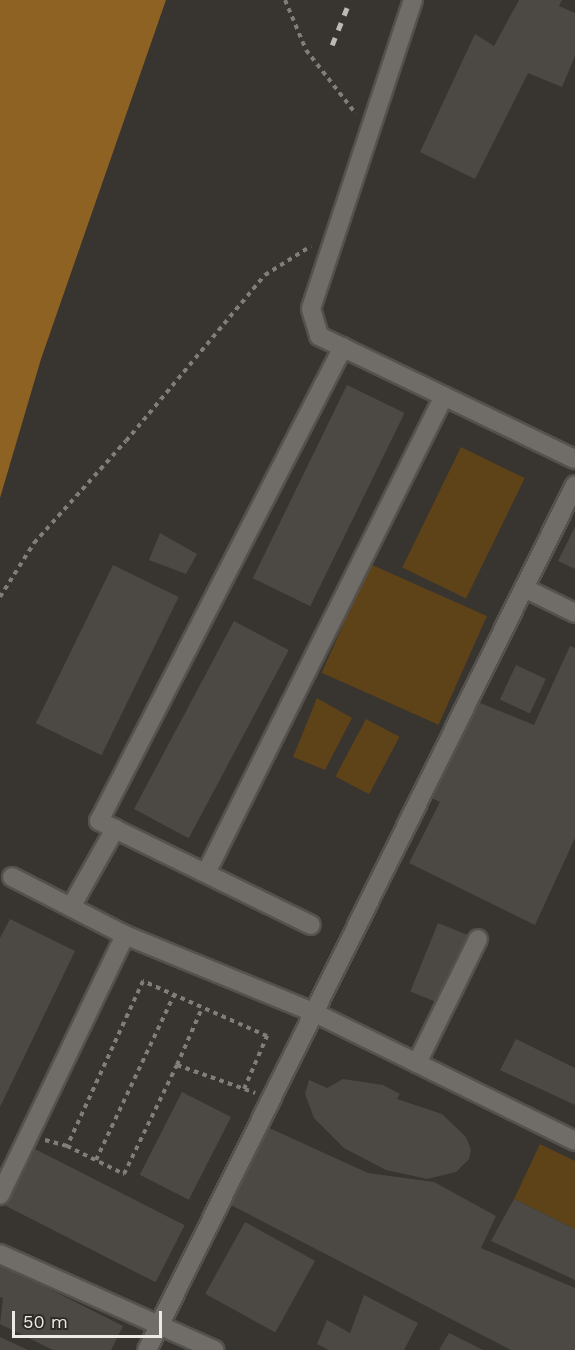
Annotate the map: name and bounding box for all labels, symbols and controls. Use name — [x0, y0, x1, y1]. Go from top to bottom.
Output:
scale bar — [15, 1299, 165, 1337]
text: 50 m — [23, 1311, 68, 1332]

